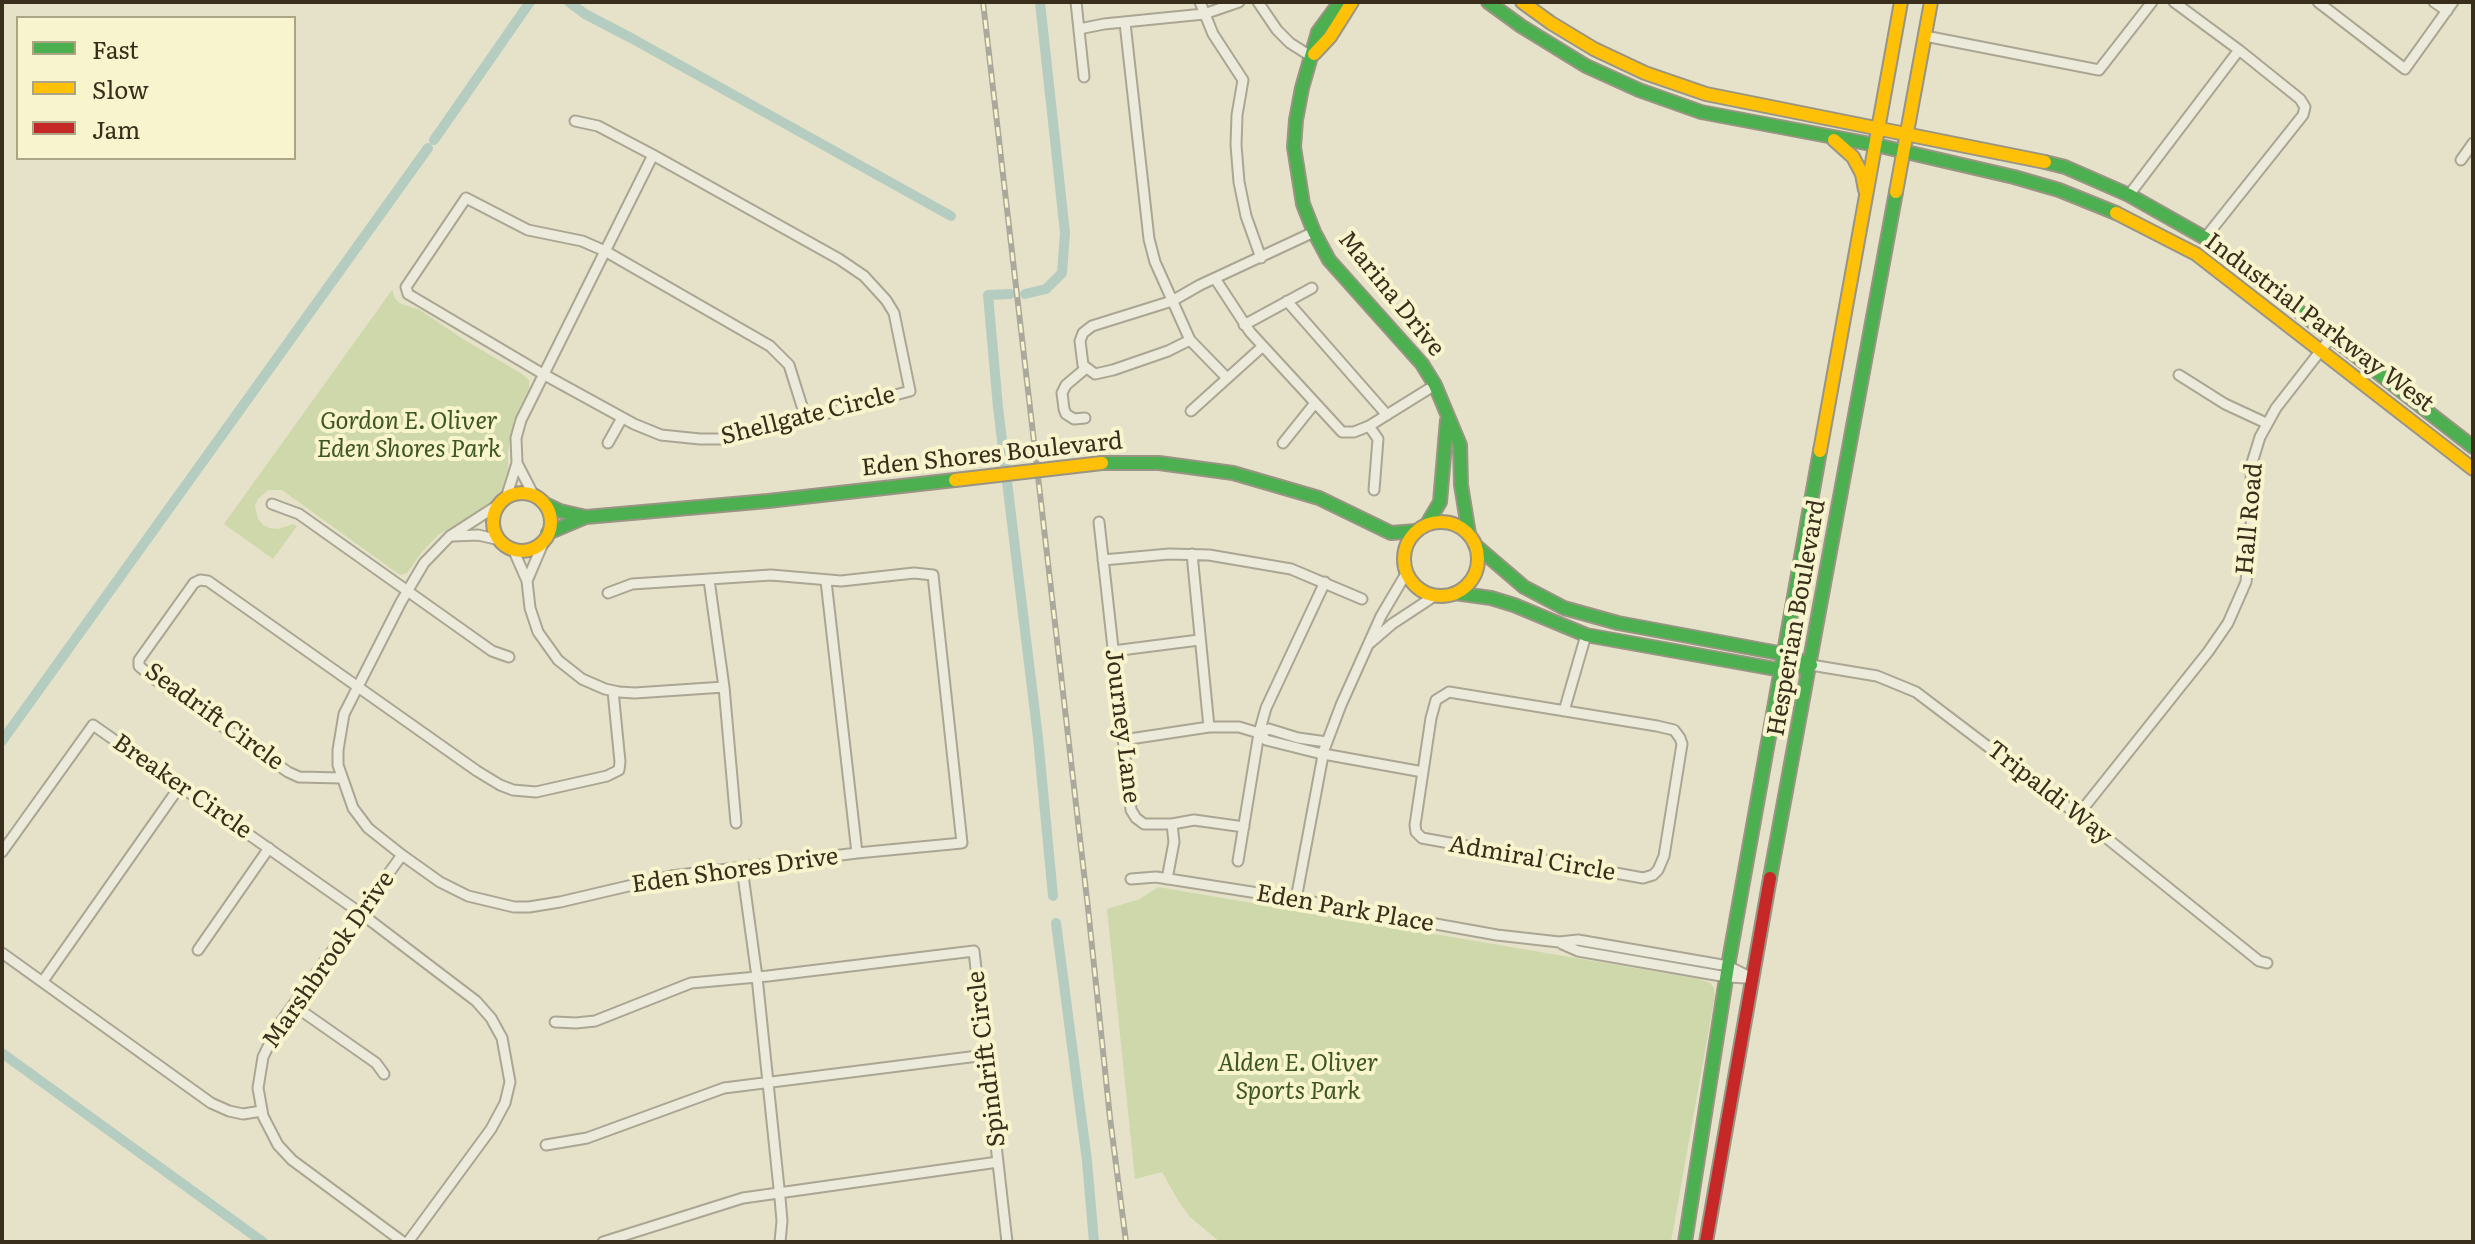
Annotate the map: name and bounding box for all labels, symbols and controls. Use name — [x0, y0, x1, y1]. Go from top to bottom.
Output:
legend — [16, 16, 296, 160]
text: Fast — [92, 31, 139, 66]
text: Slow — [92, 71, 149, 106]
text: Jam — [92, 111, 140, 146]
street label: Marina Drive — [1332, 226, 1450, 362]
street label: Industrial Parkway West — [2199, 227, 2439, 419]
street label: Shellgate Circle — [718, 380, 898, 452]
park label: Gordon E. Oliver Eden Shores Park — [317, 408, 501, 464]
street label: Eden Shores Boulevard — [860, 427, 1124, 483]
street label: Hall Road — [2231, 462, 2269, 576]
street label: Hesperian Boulevard — [1762, 497, 1832, 739]
street label: Journey Lane — [1098, 647, 1146, 805]
street label: Seadrift Circle — [139, 657, 289, 777]
street label: Breaker Circle — [107, 728, 257, 846]
street label: Tripaldi Way — [1981, 735, 2117, 851]
street label: Admiral Circle — [1447, 830, 1617, 888]
street label: Eden Shores Drive — [630, 842, 840, 900]
street label: Marshbrook Drive — [257, 866, 401, 1054]
street label: Eden Park Place — [1254, 879, 1436, 939]
street label: Spindrift Circle — [962, 969, 1012, 1149]
park label: Alden E. Oliver Sports Park — [1218, 1050, 1378, 1106]

